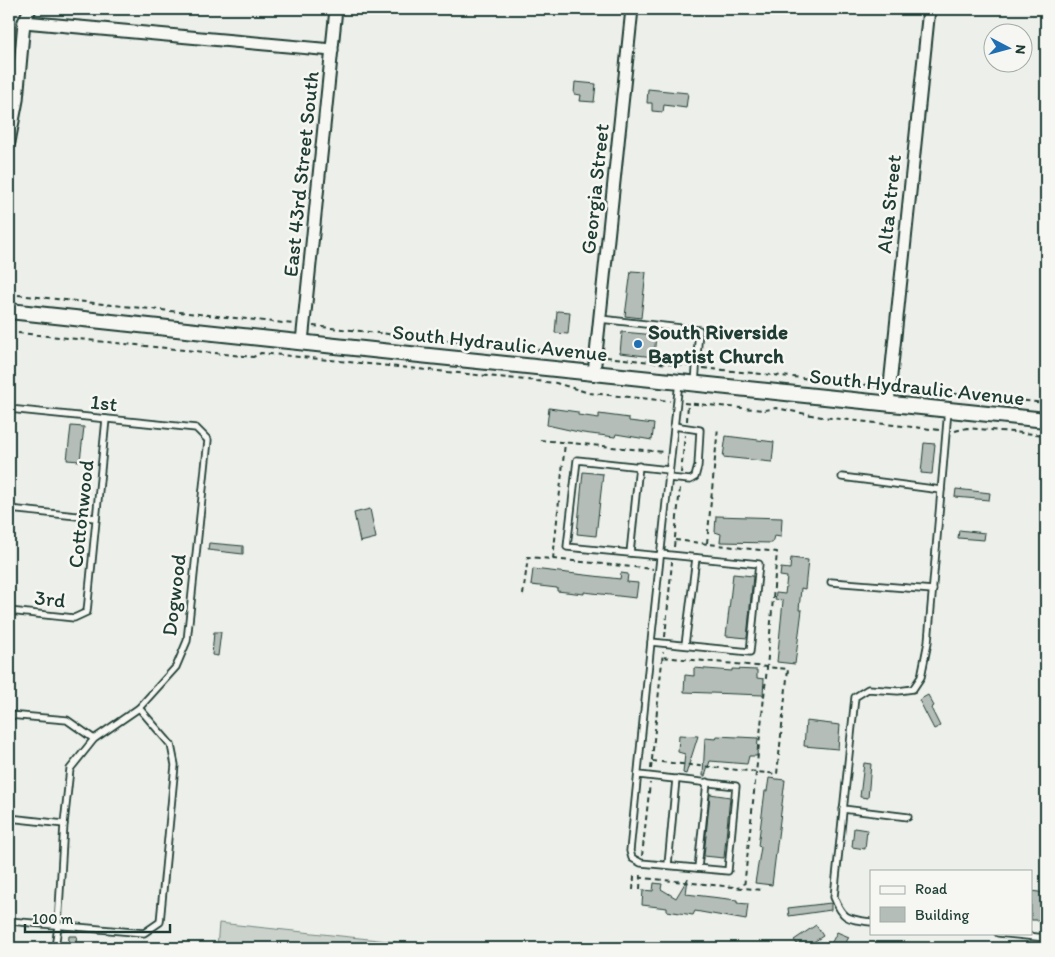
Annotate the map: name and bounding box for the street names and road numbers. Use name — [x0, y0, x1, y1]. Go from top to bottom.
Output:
street label: East 43rd Street South — [277, 70, 324, 278]
street label: Georgia Street — [575, 122, 614, 255]
street label: Alta Street — [871, 153, 906, 254]
street label: South Hydraulic Avenue — [391, 319, 609, 366]
street label: South Hydraulic Avenue — [808, 363, 1026, 410]
street label: 1st — [89, 389, 119, 416]
street label: Cottonwood — [62, 458, 99, 569]
street label: Dogwood — [156, 552, 191, 637]
street label: 3rd — [33, 584, 67, 613]

